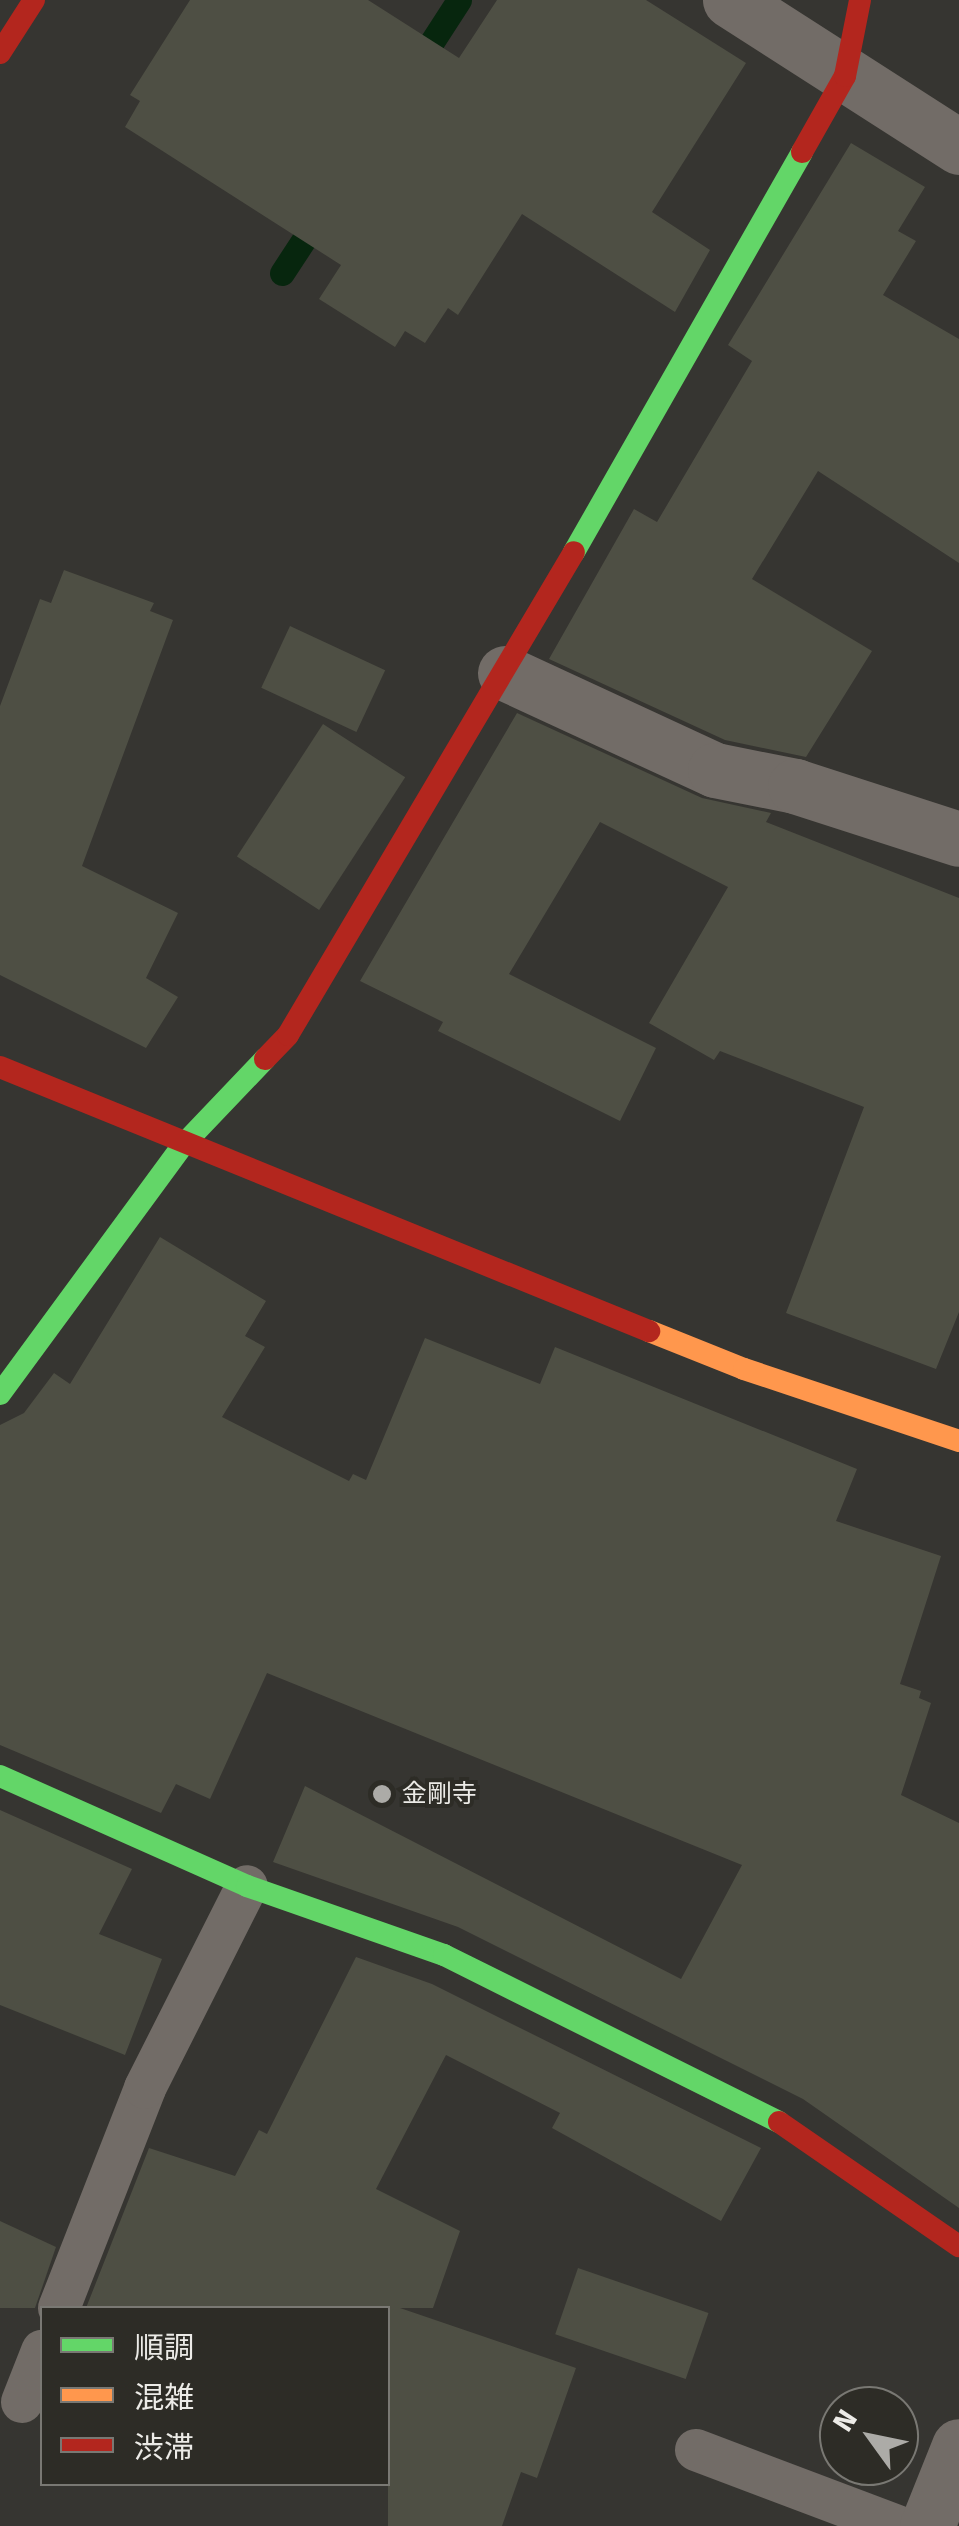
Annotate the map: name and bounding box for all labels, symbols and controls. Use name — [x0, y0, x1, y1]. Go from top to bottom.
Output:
place label: 金剛寺 — [402, 1779, 477, 1809]
marker: 金剛寺 — [371, 1783, 393, 1805]
legend — [40, 2306, 390, 2486]
text: 順調 — [134, 2330, 194, 2366]
text: 混雑 — [134, 2380, 194, 2416]
north arrow — [819, 2386, 919, 2486]
text: N — [826, 2404, 864, 2437]
text: 渋滞 — [134, 2430, 194, 2466]

